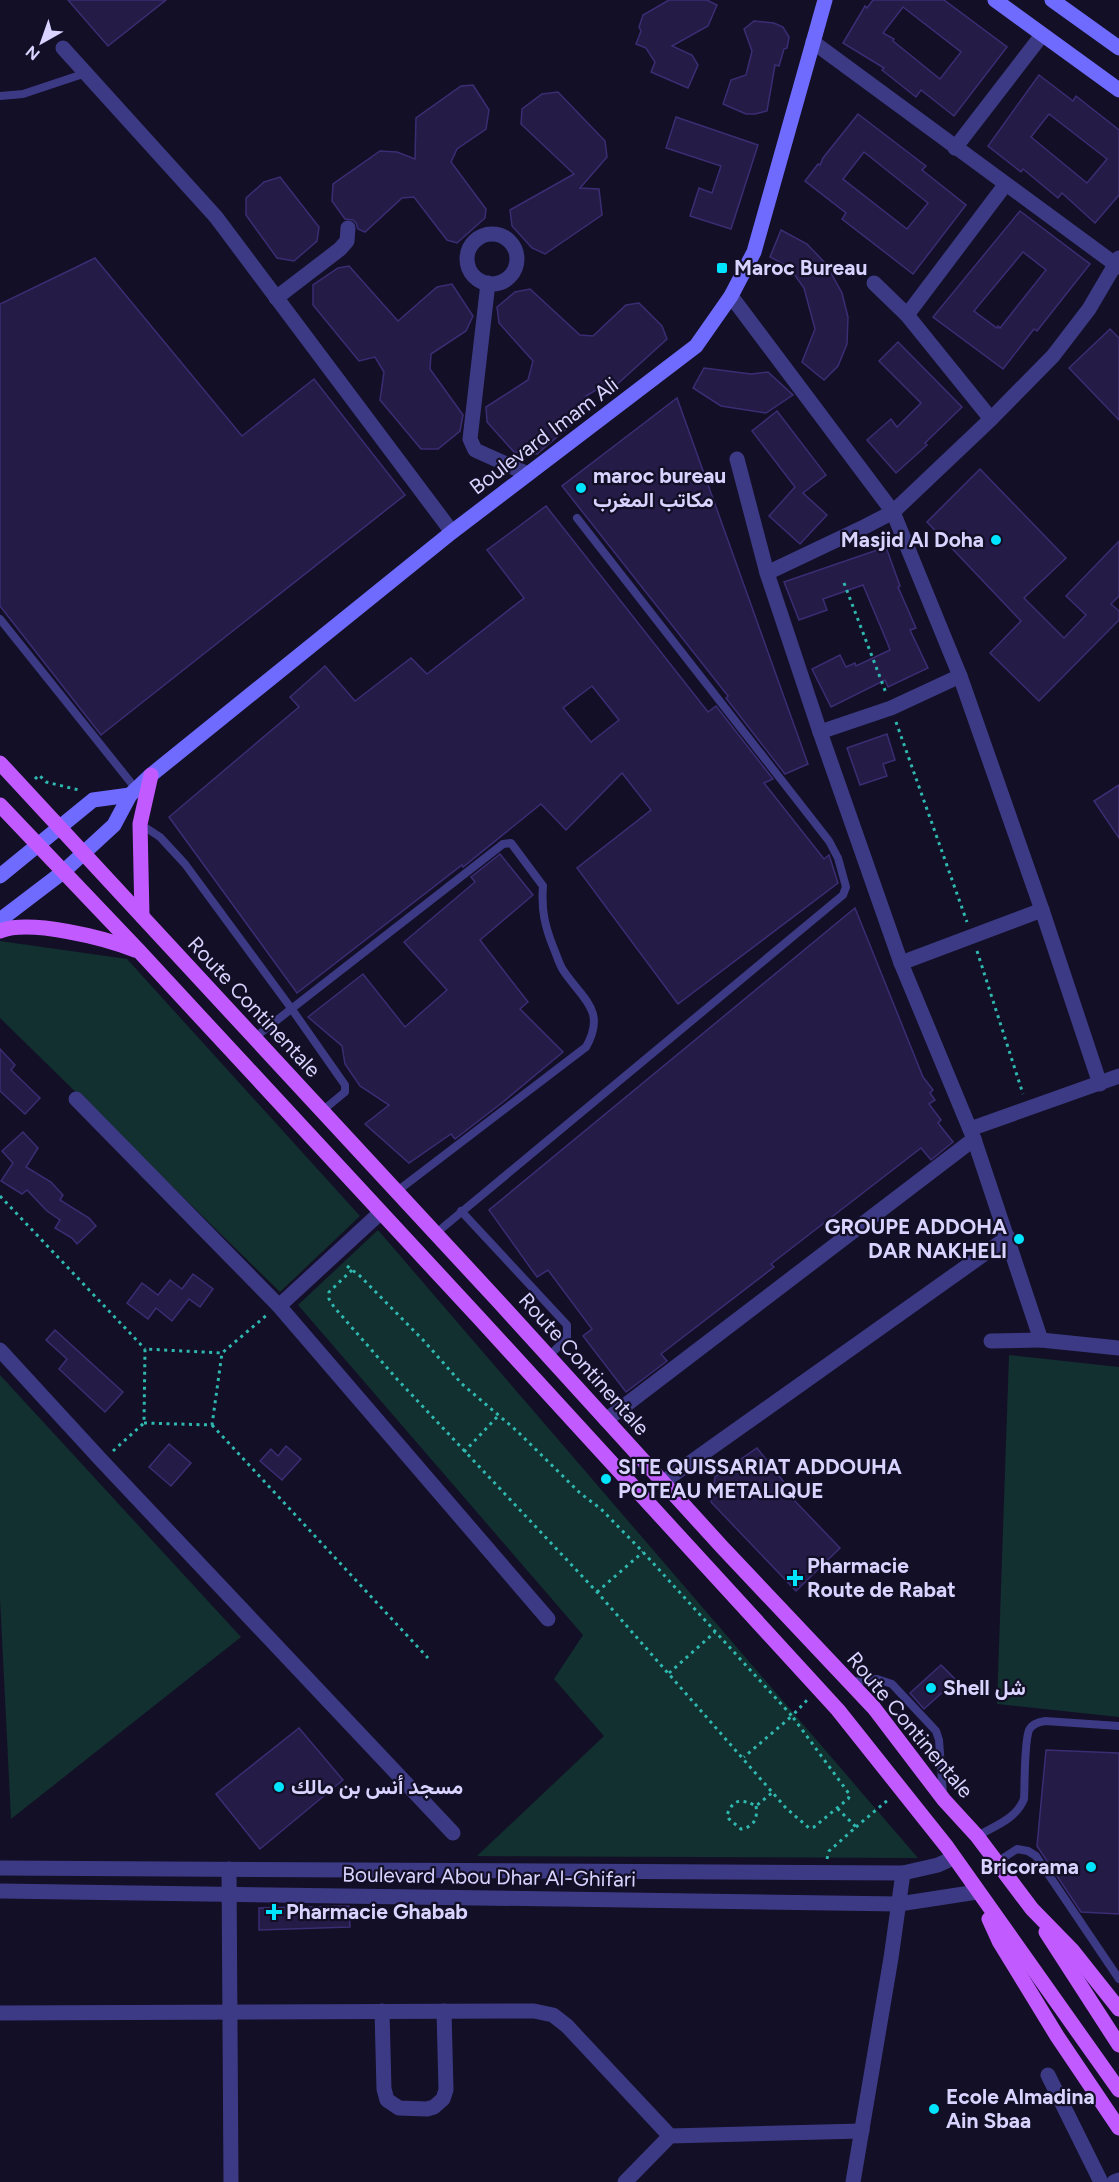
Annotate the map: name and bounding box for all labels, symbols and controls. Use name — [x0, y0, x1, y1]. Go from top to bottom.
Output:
north arrow — [12, 12, 72, 72]
text: N — [22, 42, 44, 64]
place label: Maroc Bureau — [734, 255, 867, 280]
marker: Maroc Bureau — [715, 261, 729, 275]
street label: Boulevard Imam Ali — [464, 372, 623, 500]
place label: maroc bureau مكاتب المغرب — [593, 463, 726, 513]
marker: maroc bureau مكاتب المغرب — [574, 481, 588, 495]
place label: Masjid Al Doha — [841, 527, 984, 552]
marker: Masjid Al Doha — [989, 533, 1003, 547]
street label: Route Continentale — [183, 931, 326, 1082]
place label: GROUPE ADDOHA DAR NAKHELI — [825, 1214, 1007, 1263]
marker: GROUPE ADDOHA DAR NAKHELI — [1012, 1232, 1026, 1246]
street label: Route Continentale — [514, 1287, 655, 1440]
place label: SITE QUISSARIAT ADDOUHA POTEAU METALIQUE — [618, 1454, 902, 1503]
marker: SITE QUISSARIAT ADDOUHA POTEAU METALIQUE — [599, 1472, 613, 1486]
place label: Pharmacie Route de Rabat — [807, 1553, 956, 1602]
marker: Pharmacie Route de Rabat — [788, 1571, 802, 1585]
street label: Route Continentale — [842, 1647, 979, 1803]
place label: Shell شل — [943, 1675, 1026, 1700]
marker: Shell شل — [924, 1681, 938, 1695]
place label: مسجد أنس بن مالك — [291, 1774, 463, 1799]
marker: مسجد أنس بن مالك — [272, 1780, 286, 1794]
place label: Bricorama — [980, 1854, 1079, 1879]
marker: Bricorama — [1084, 1860, 1098, 1874]
street label: Boulevard Abou Dhar Al-Ghifari — [342, 1861, 636, 1892]
place label: Pharmacie Ghabab — [286, 1899, 468, 1924]
marker: Pharmacie Ghabab — [267, 1905, 281, 1919]
place label: Ecole Almadina Ain Sbaa — [946, 2084, 1095, 2133]
marker: Ecole Almadina Ain Sbaa — [927, 2102, 941, 2116]

